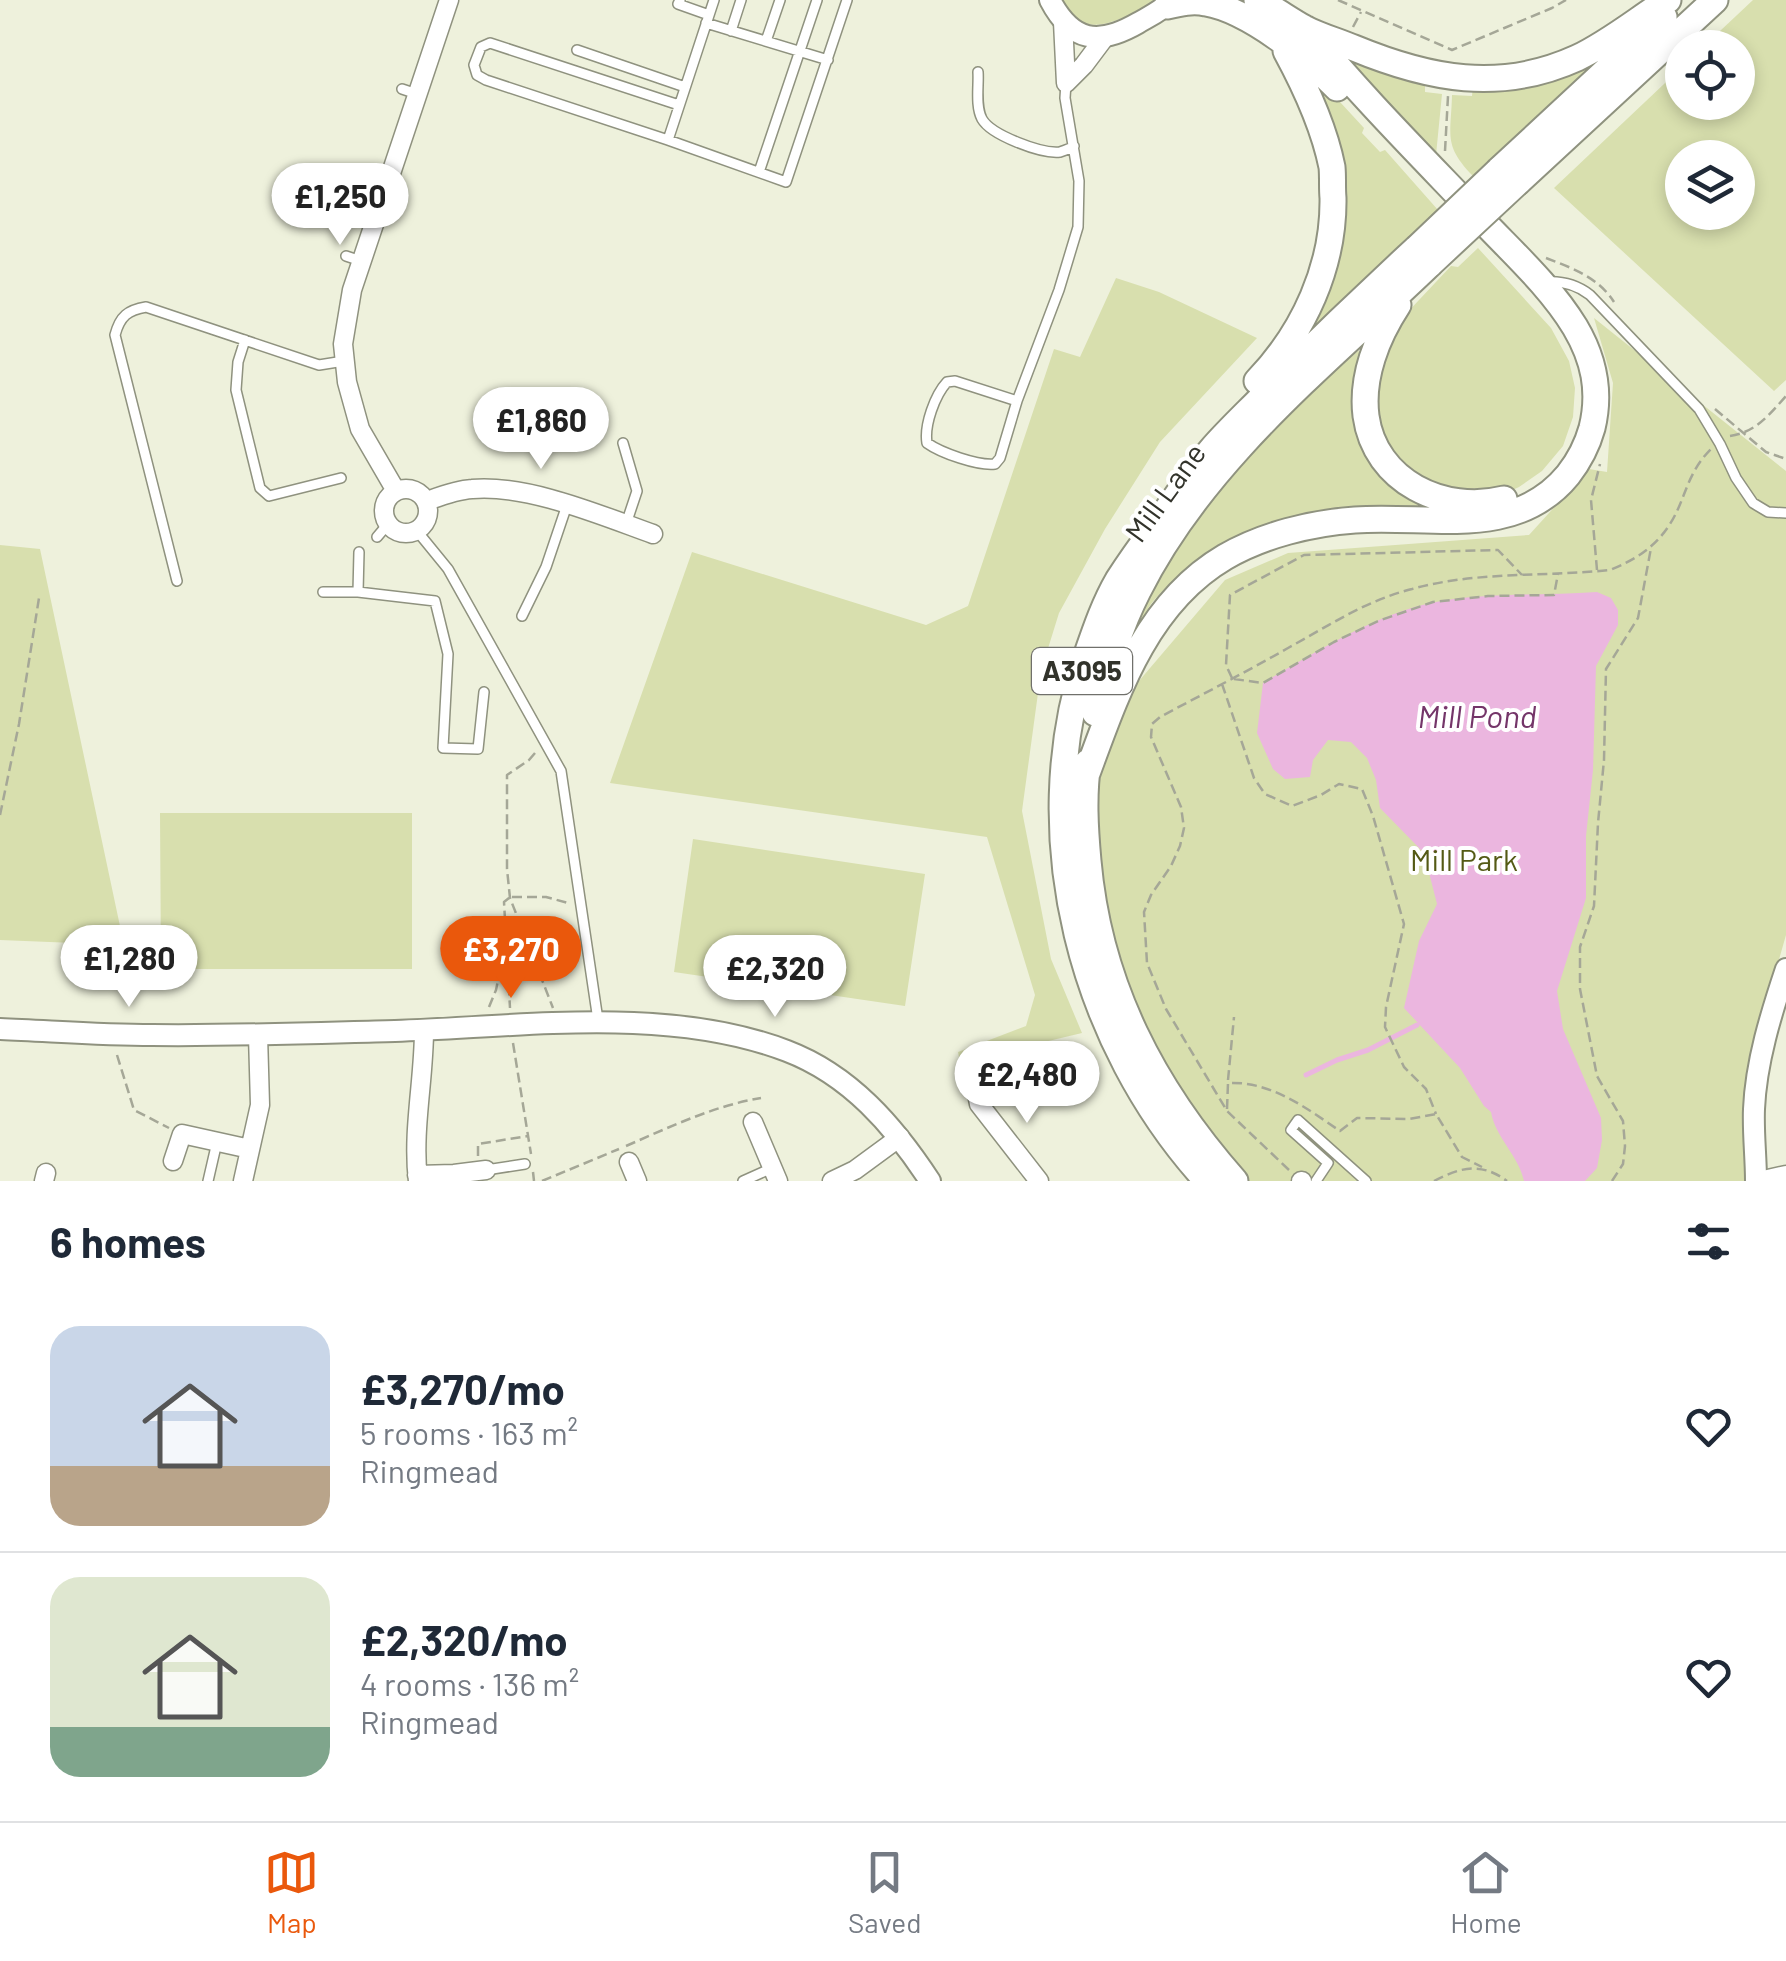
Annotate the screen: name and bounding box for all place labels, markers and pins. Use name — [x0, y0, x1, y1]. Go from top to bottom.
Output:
pin: £1,250 — [259, 163, 421, 248]
pin: £1,860 — [460, 387, 622, 472]
pin: £3,270 — [430, 916, 592, 1001]
pin: £1,280 — [48, 925, 210, 1010]
pin: £2,320 — [694, 935, 856, 1020]
pin: £2,480 — [946, 1041, 1108, 1126]

